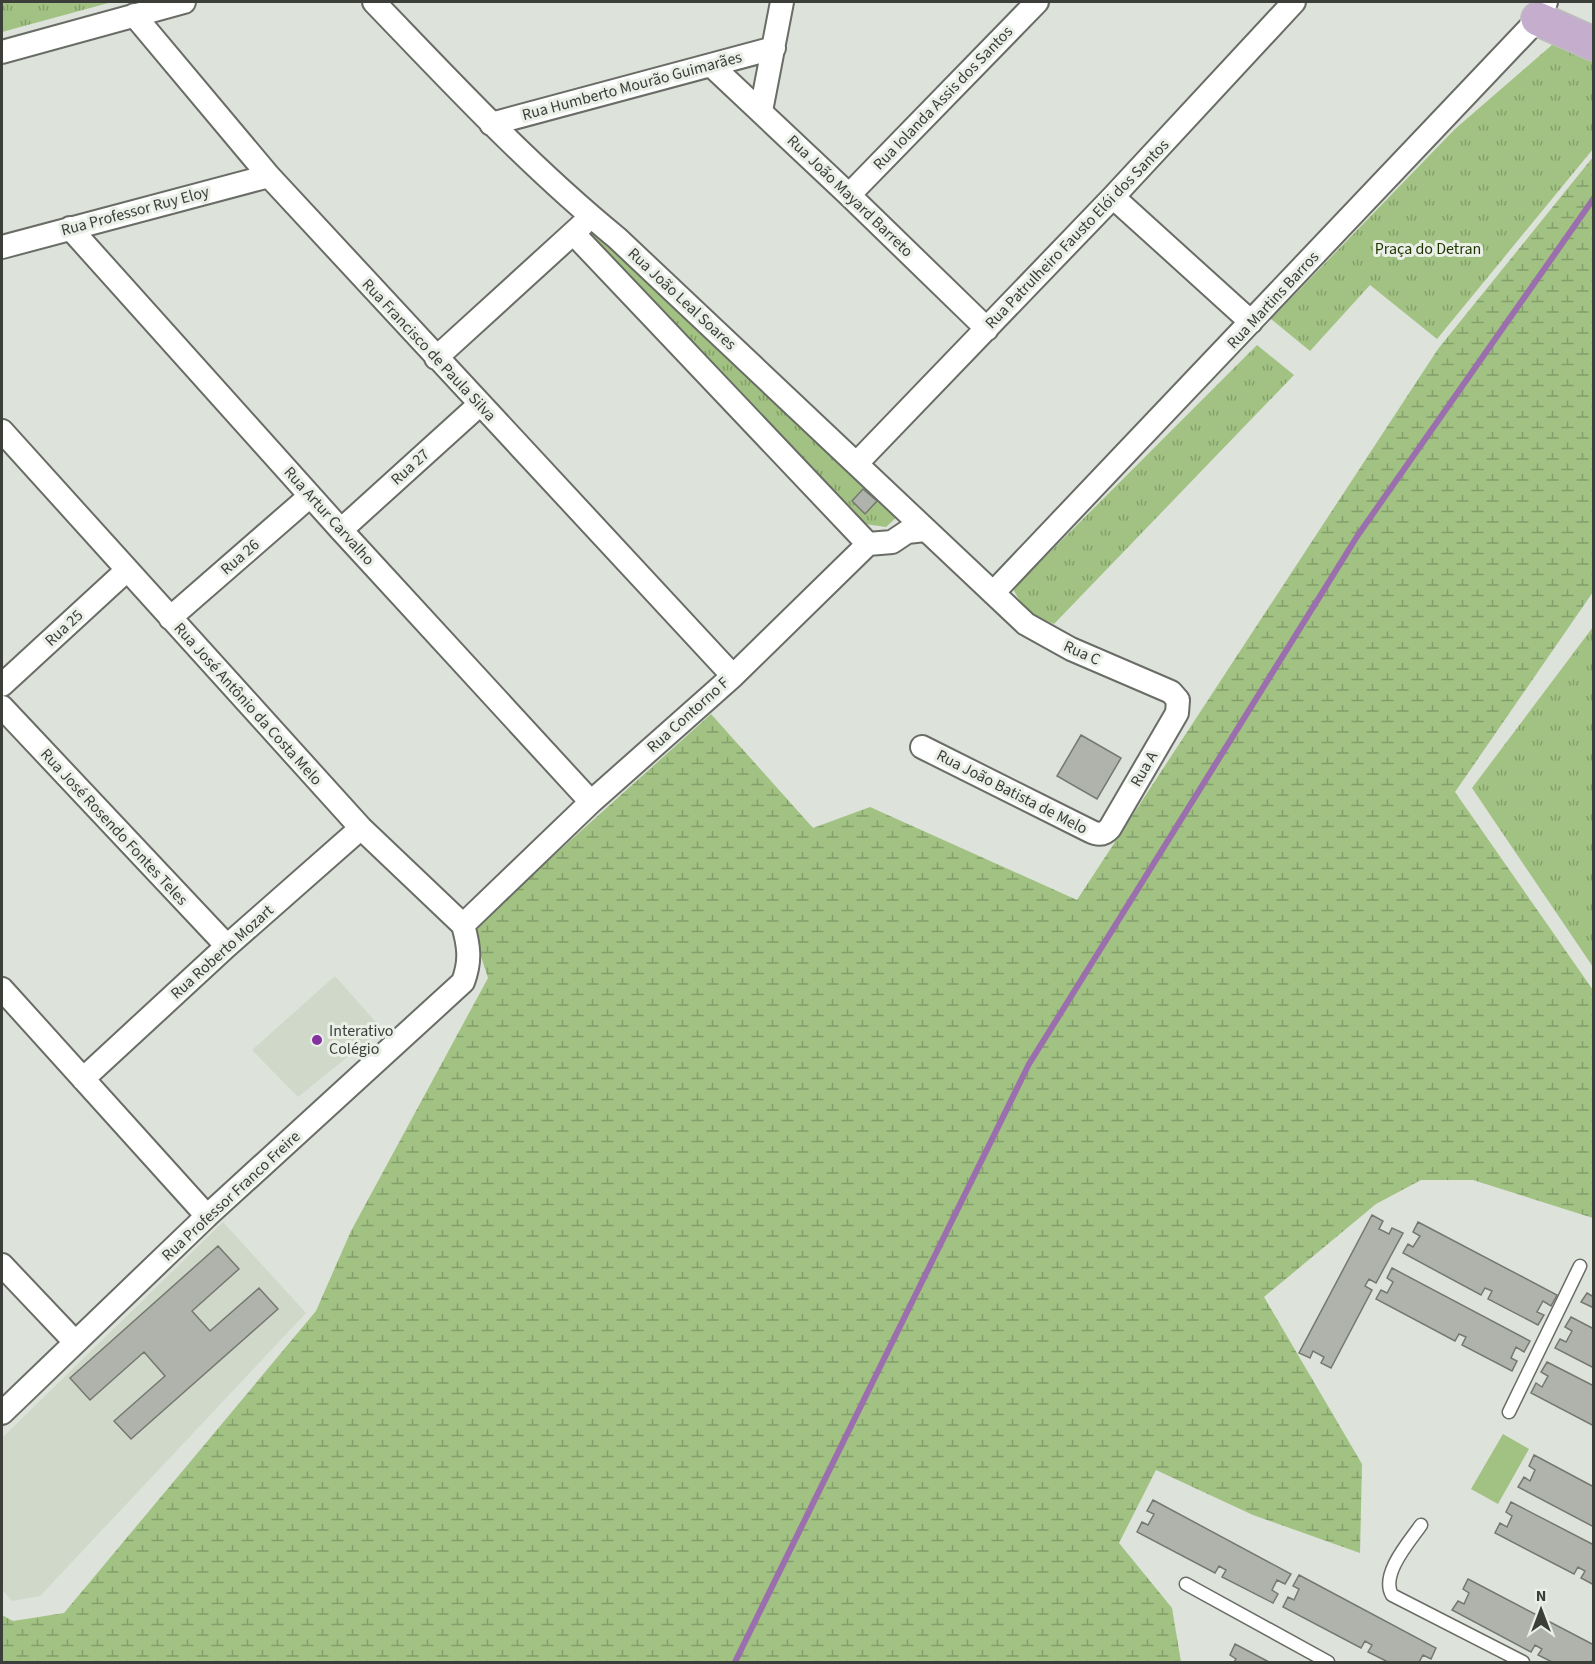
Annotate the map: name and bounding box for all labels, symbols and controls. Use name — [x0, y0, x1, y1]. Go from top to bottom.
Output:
street label: Rua Iolanda Assis dos Santos — [868, 21, 1018, 175]
street label: Rua Humberto Mourão Guimarães — [520, 46, 745, 126]
street label: Rua João Mayard Barreto — [782, 130, 918, 262]
street label: Rua Patrulheiro Fausto Elói dos Santos — [980, 134, 1174, 334]
street label: Rua Professor Ruy Eloy — [58, 181, 212, 241]
park label: Praça do Detran — [1375, 238, 1481, 260]
street label: Rua João Leal Soares — [623, 243, 741, 355]
street label: Rua Martins Barros — [1222, 246, 1324, 354]
street label: Rua Francisco de Paula Silva — [357, 274, 501, 426]
street label: Rua 27 — [386, 444, 434, 490]
street label: Rua Artur Carvalho — [279, 462, 379, 570]
street label: Rua 26 — [216, 534, 264, 580]
street label: Rua 25 — [40, 605, 88, 651]
street label: Rua José Antônio da Costa Melo — [169, 618, 327, 790]
street label: Rua C — [1060, 635, 1104, 671]
street label: Rua Contorno F — [642, 672, 734, 758]
street label: Rua José Rosendo Fontes Teles — [35, 744, 193, 910]
street label: Rua João Batista de Melo — [933, 744, 1091, 840]
street label: Rua A — [1125, 747, 1163, 791]
street label: Rua Roberto Mozart — [166, 899, 279, 1004]
place label: Interativo Colégio — [329, 1020, 394, 1060]
marker: Interativo Colégio — [310, 1033, 324, 1047]
street label: Rua Professor Franco Freire — [157, 1126, 305, 1266]
north arrow — [1511, 1580, 1571, 1640]
text: N — [1536, 1585, 1546, 1607]

